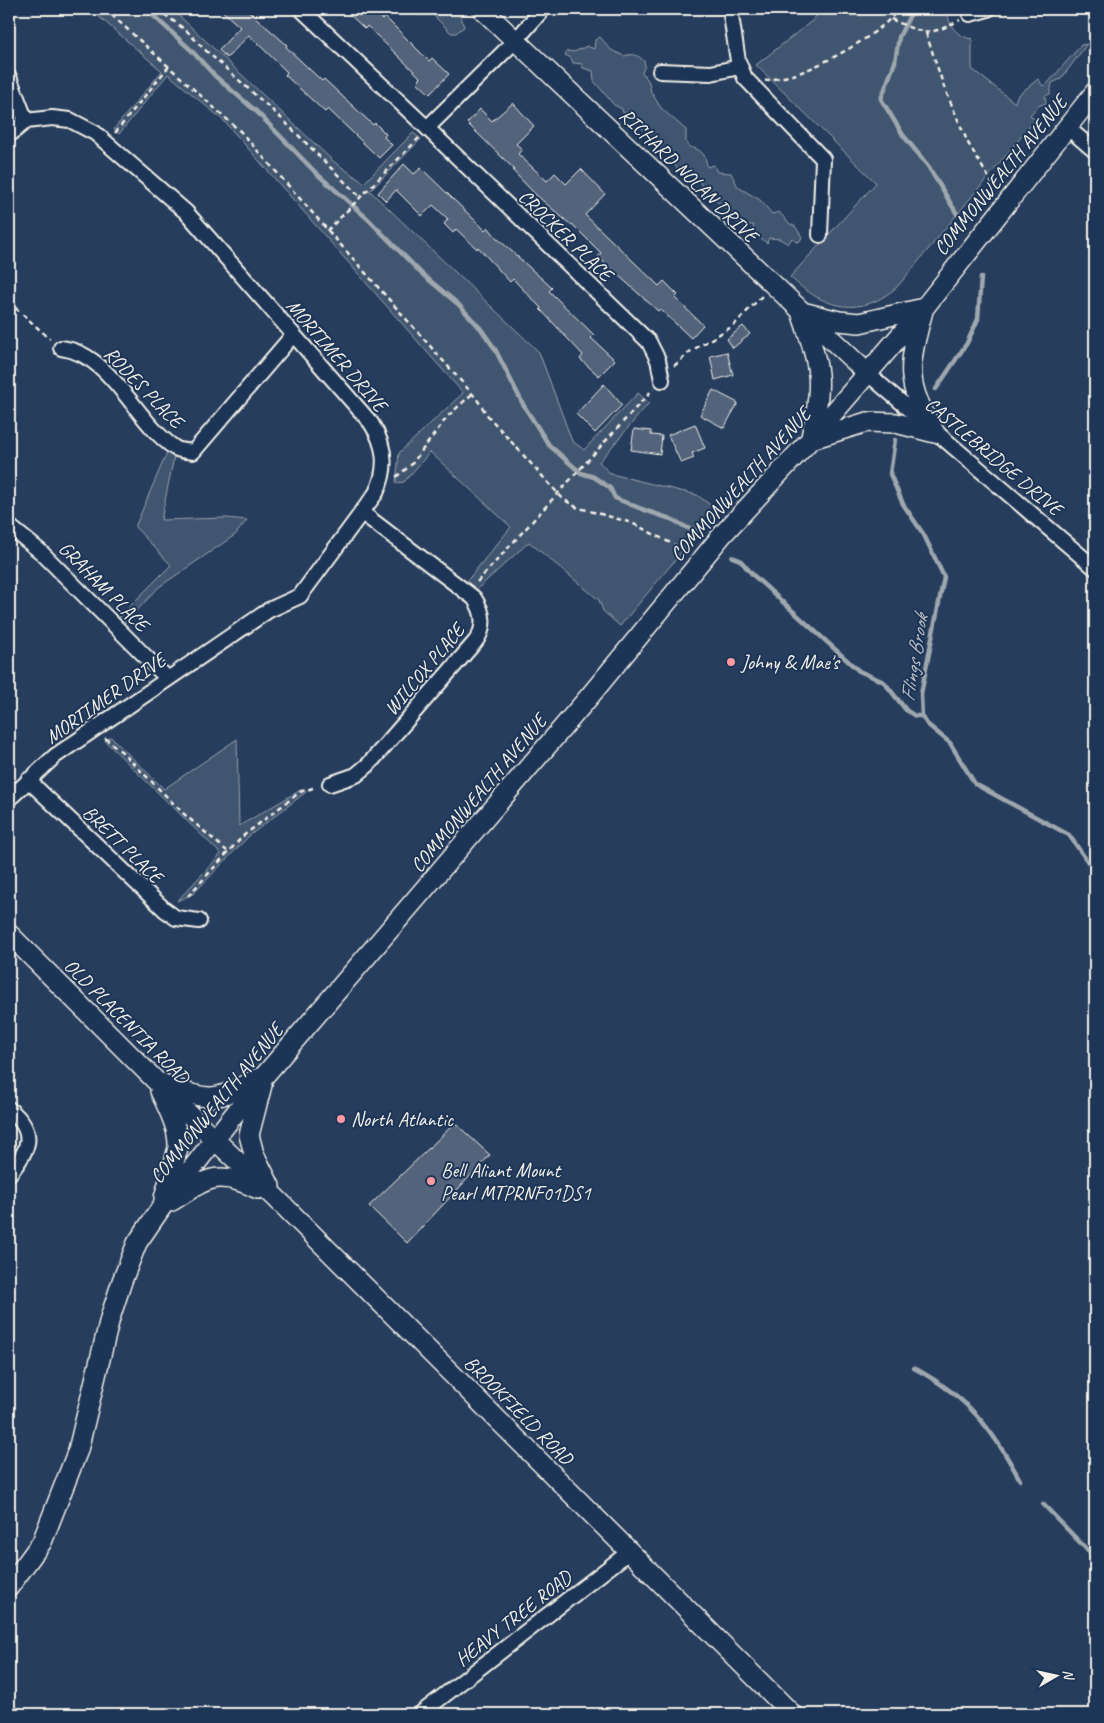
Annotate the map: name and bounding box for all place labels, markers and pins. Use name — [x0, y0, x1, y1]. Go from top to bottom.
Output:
place label: Johny & Mae's — [740, 650, 841, 675]
marker: Johny & Mae's — [725, 656, 737, 668]
place label: North Atlantic — [351, 1107, 454, 1132]
marker: North Atlantic — [335, 1113, 347, 1125]
place label: Bell Aliant Mount Pearl MTPRNF01DS1 — [441, 1158, 592, 1206]
marker: Bell Aliant Mount Pearl MTPRNF01DS1 — [425, 1175, 437, 1187]

